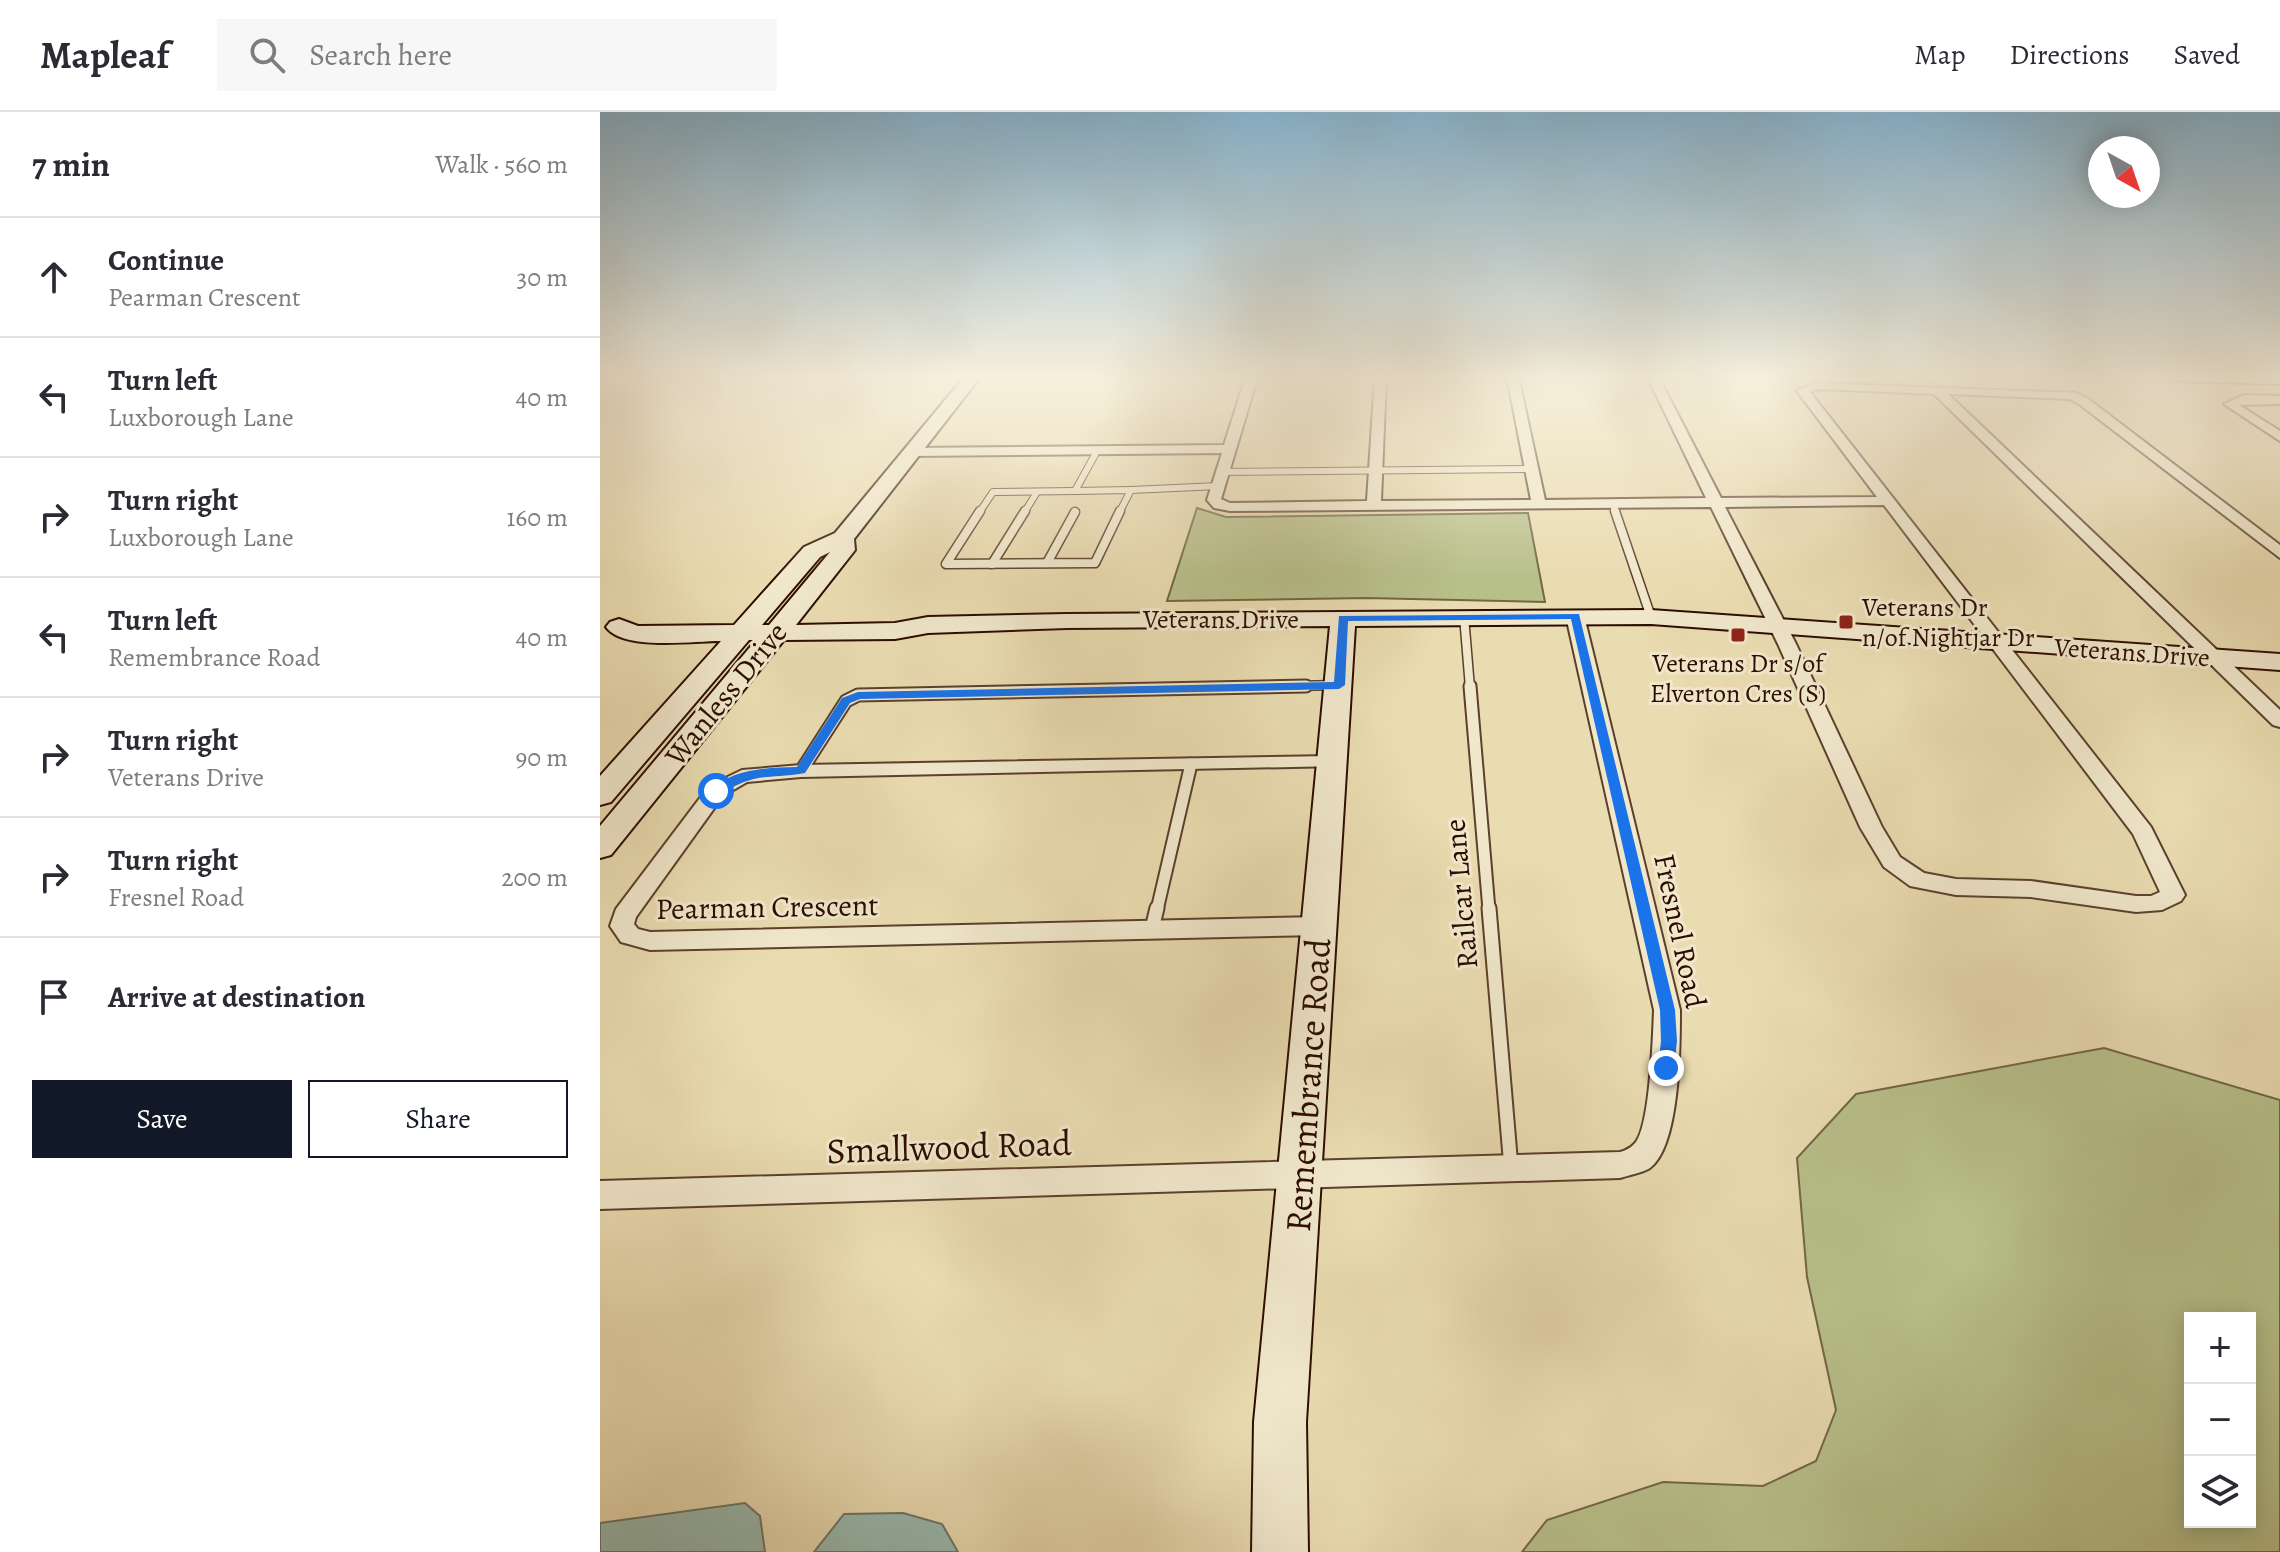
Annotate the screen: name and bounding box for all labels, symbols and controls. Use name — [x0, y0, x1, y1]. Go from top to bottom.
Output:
search box — [217, 19, 777, 91]
text: Mapleaf — [40, 29, 169, 81]
icon: search — [245, 33, 289, 77]
text: Search here — [309, 35, 452, 75]
text: Map — [1914, 36, 1965, 74]
text: Directions — [2009, 36, 2130, 74]
text: Saved — [2174, 36, 2240, 74]
north arrow — [2088, 136, 2160, 208]
text: 7 min — [32, 141, 110, 188]
text: Walk · 560 m — [435, 147, 568, 182]
text: Continue — [108, 240, 224, 280]
icon: ahead — [32, 255, 76, 299]
text: 30 m — [517, 260, 568, 295]
text: Pearman Crescent — [108, 280, 301, 315]
text: Turn left — [108, 360, 217, 400]
icon: left — [32, 375, 76, 419]
text: 40 m — [516, 380, 568, 415]
text: Luxborough Lane — [108, 400, 294, 435]
text: Turn right — [108, 480, 238, 520]
icon: right — [32, 495, 76, 539]
text: 160 m — [506, 500, 568, 535]
text: Luxborough Lane — [108, 520, 294, 555]
place label: Veterans Dr n/of Nightjar Dr — [1861, 590, 2035, 655]
text: Turn left — [108, 600, 217, 640]
street label: Veterans Drive — [1142, 602, 1299, 637]
marker: Veterans Dr n/of Nightjar Dr — [1837, 613, 1855, 631]
street label: Wanless Drive — [655, 614, 796, 775]
icon: left — [32, 615, 76, 659]
text: 40 m — [516, 620, 568, 655]
marker: Veterans Dr s/of Elverton Cres (S) — [1729, 626, 1747, 644]
street label: Veterans Drive — [2052, 630, 2211, 675]
text: Remembrance Road — [108, 640, 321, 675]
place label: Veterans Dr s/of Elverton Cres (S) — [1650, 646, 1827, 711]
text: Turn right — [108, 720, 238, 760]
icon: right — [32, 735, 76, 779]
text: 90 m — [516, 740, 568, 775]
text: Veterans Drive — [108, 760, 264, 795]
route start — [698, 773, 734, 809]
street label: Railcar Lane — [1435, 817, 1487, 971]
text: Turn right — [108, 840, 238, 880]
street label: Fresnel Road — [1644, 850, 1716, 1013]
icon: right — [32, 855, 76, 899]
text: 200 m — [501, 860, 568, 895]
text: Fresnel Road — [108, 880, 244, 915]
street label: Pearman Crescent — [655, 885, 879, 929]
street label: Remembrance Road — [1273, 936, 1342, 1234]
icon: arrive — [32, 975, 76, 1019]
text: Arrive at destination — [108, 977, 365, 1017]
route end — [1648, 1050, 1684, 1086]
button: Save — [32, 1080, 292, 1158]
button: Share — [308, 1080, 568, 1158]
street label: Smallwood Road — [826, 1118, 1073, 1175]
map controls — [2184, 1312, 2256, 1528]
button: + — [2184, 1312, 2256, 1384]
button: − — [2184, 1384, 2256, 1456]
button: layers — [2184, 1456, 2256, 1528]

